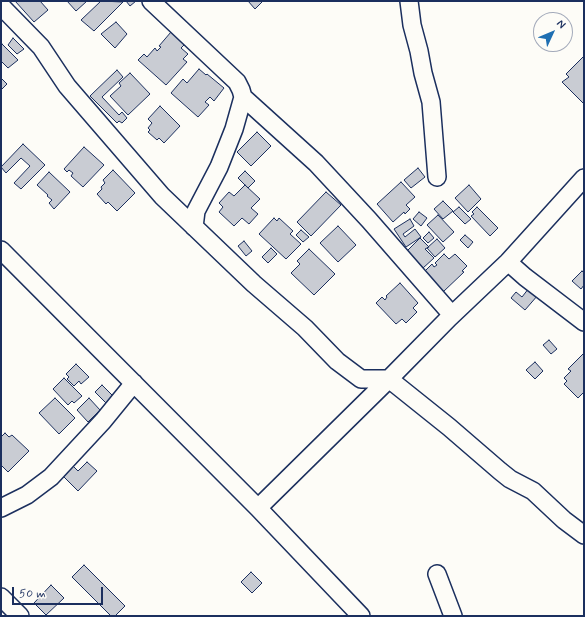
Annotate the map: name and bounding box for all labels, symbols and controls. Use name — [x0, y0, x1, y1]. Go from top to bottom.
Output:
north arrow — [533, 12, 573, 52]
text: N — [553, 17, 568, 32]
scale bar — [14, 579, 105, 605]
text: 50 m — [19, 586, 46, 602]

